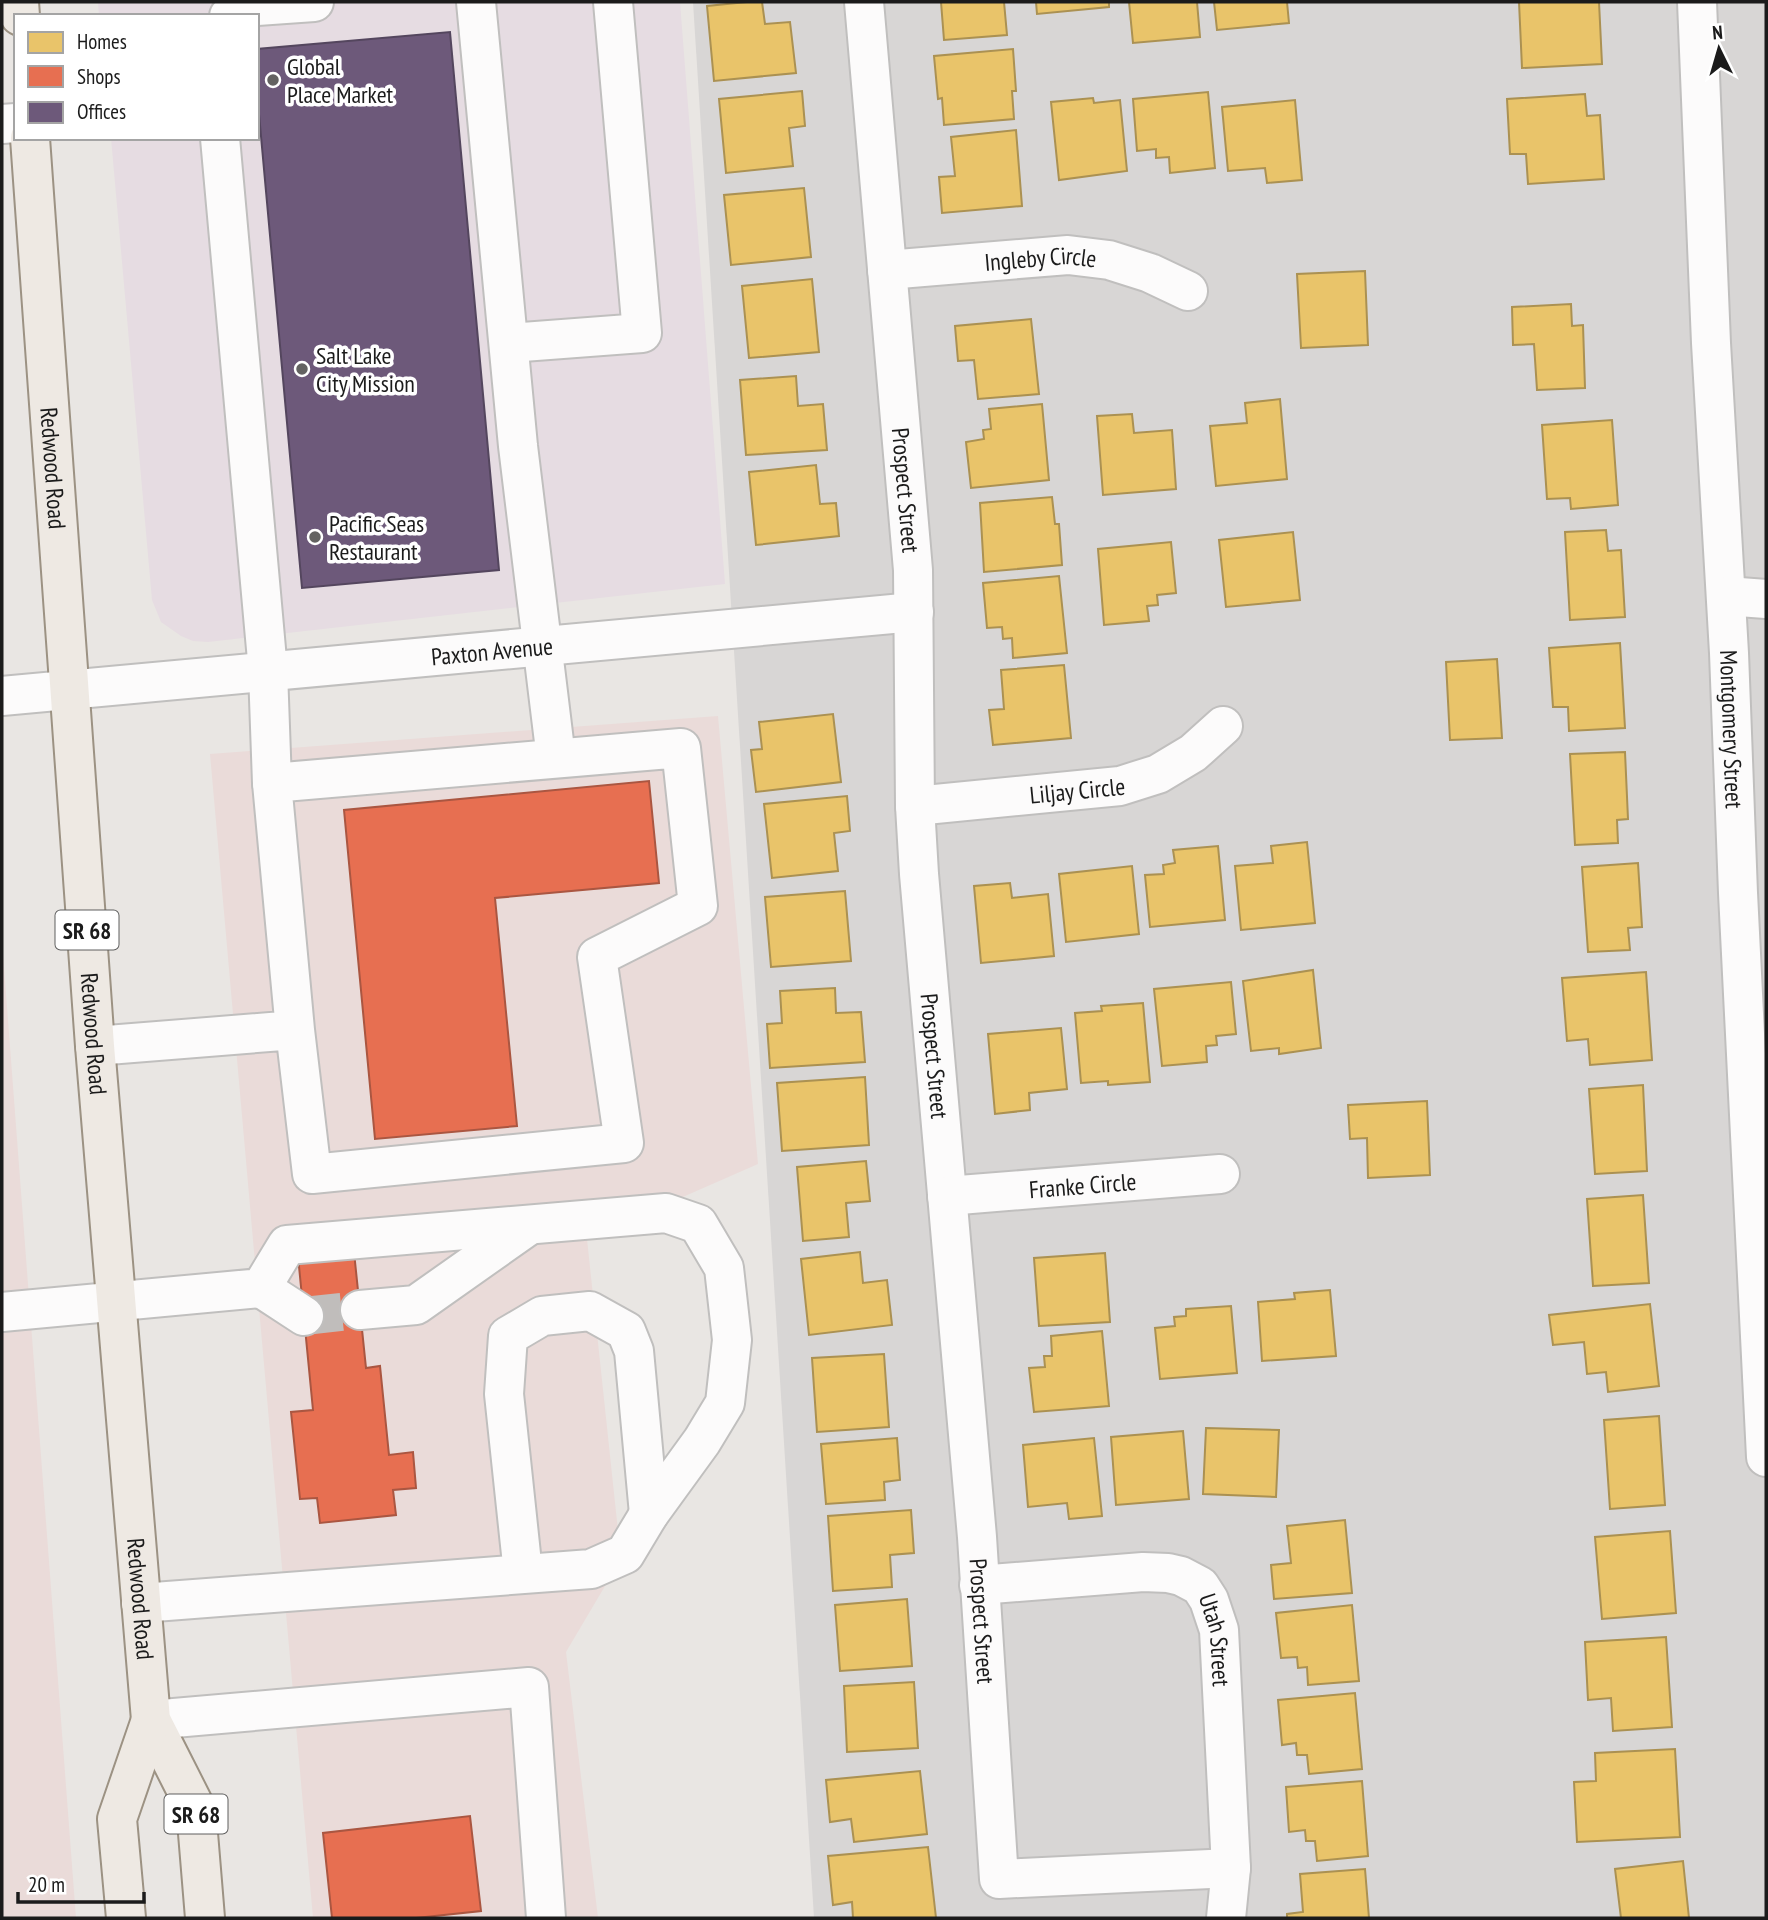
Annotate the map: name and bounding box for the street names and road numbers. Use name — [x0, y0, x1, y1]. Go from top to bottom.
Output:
street label: Ingleby Circle — [983, 239, 1098, 277]
street label: Redwood Road — [34, 406, 73, 530]
street label: Prospect Street — [885, 426, 927, 554]
street label: Paxton Avenue — [430, 630, 554, 672]
street label: Montgomery Street — [1713, 649, 1750, 809]
street label: Liljay Circle — [1028, 770, 1126, 810]
road number: SR 68 — [56, 911, 119, 950]
street label: Redwood Road — [74, 972, 114, 1096]
street label: Prospect Street — [914, 992, 956, 1120]
street label: Franke Circle — [1028, 1165, 1137, 1205]
street label: Redwood Road — [120, 1537, 161, 1661]
street label: Prospect Street — [963, 1557, 1002, 1685]
street label: Utah Street — [1192, 1589, 1237, 1688]
road number: SR 68 — [164, 1795, 228, 1834]

